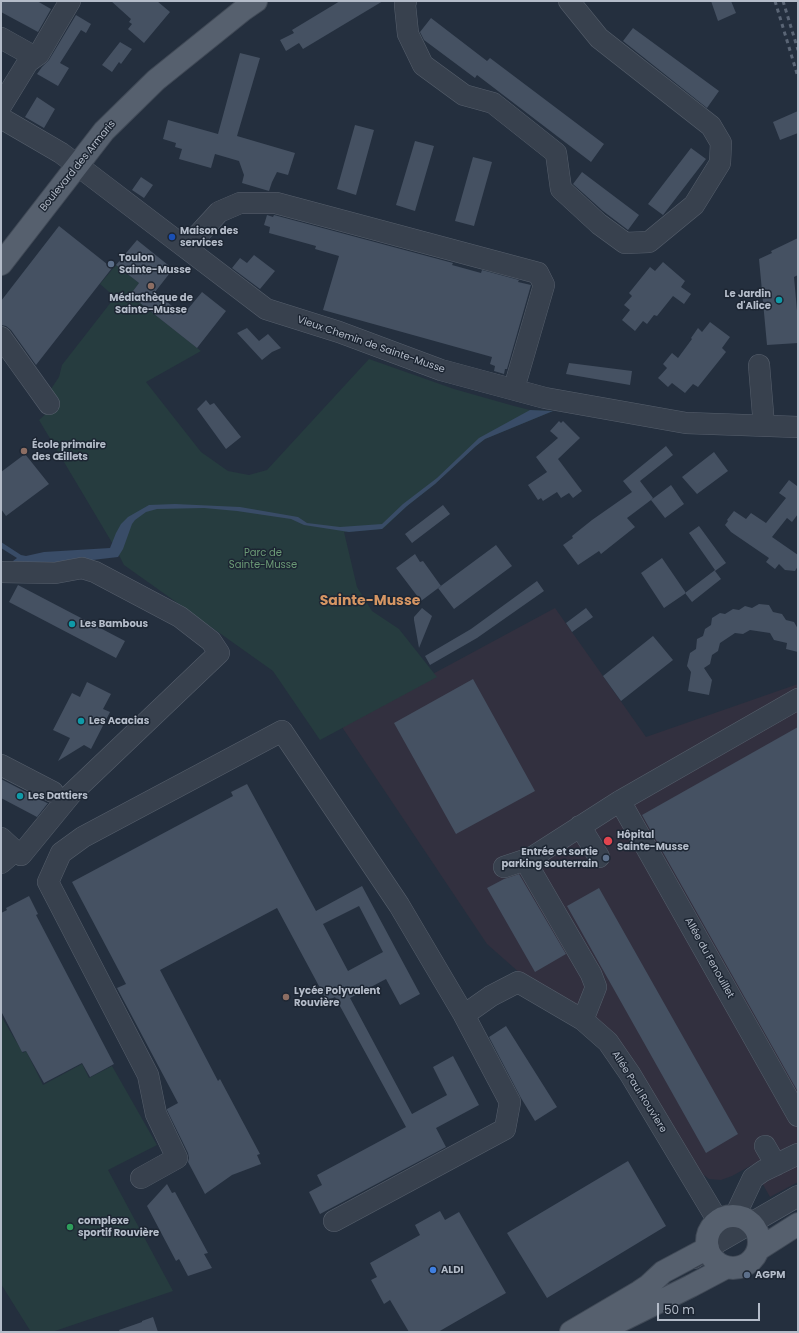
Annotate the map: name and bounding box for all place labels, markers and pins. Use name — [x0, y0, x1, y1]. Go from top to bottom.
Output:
place label: Maison des services — [180, 225, 238, 248]
marker: Maison des services — [167, 232, 177, 242]
place label: Toulon Sainte-Musse — [119, 252, 191, 276]
marker: Toulon Sainte-Musse — [106, 259, 116, 269]
marker: Médiathèque de Sainte-Musse — [146, 281, 156, 291]
place label: Le Jardin d'Alice — [725, 288, 771, 312]
place label: Médiathèque de Sainte-Musse — [109, 292, 193, 316]
marker: Le Jardin d'Alice — [774, 295, 784, 305]
place label: École primaire des Œillets — [32, 439, 106, 462]
marker: École primaire des Œillets — [19, 446, 29, 456]
place label: Les Bambous — [80, 618, 148, 630]
marker: Les Bambous — [67, 619, 77, 629]
place label: Les Acacias — [89, 715, 149, 727]
marker: Les Acacias — [76, 716, 86, 726]
place label: Les Dattiers — [28, 790, 88, 802]
marker: Les Dattiers — [15, 791, 25, 801]
place label: Hôpital Sainte-Musse — [617, 829, 689, 852]
marker: Hôpital Sainte-Musse — [602, 835, 614, 847]
place label: Entrée et sortie parking souterrain — [501, 846, 598, 870]
marker: Entrée et sortie parking souterrain — [601, 853, 611, 863]
place label: Lycée Polyvalent Rouvière — [294, 985, 380, 1008]
marker: Lycée Polyvalent Rouvière — [281, 992, 291, 1002]
place label: complexe sportif Rouvière — [78, 1215, 159, 1238]
marker: complexe sportif Rouvière — [65, 1222, 75, 1232]
place label: ALDI — [441, 1264, 463, 1276]
marker: ALDI — [428, 1265, 438, 1275]
place label: AGPM — [755, 1269, 785, 1281]
marker: AGPM — [742, 1270, 752, 1280]

